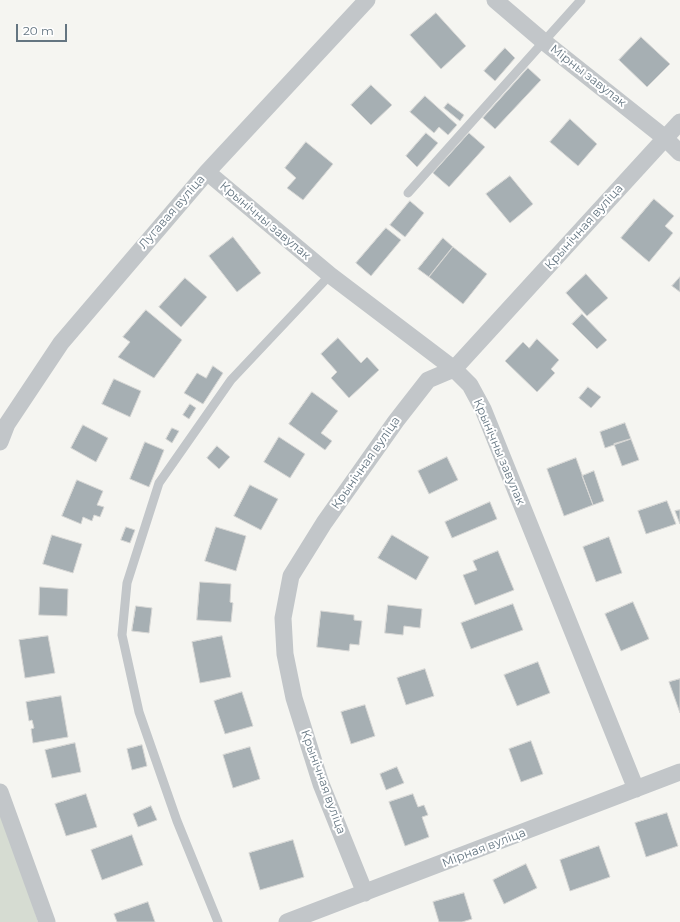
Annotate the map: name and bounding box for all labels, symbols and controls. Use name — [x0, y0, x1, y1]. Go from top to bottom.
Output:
scale bar — [18, 16, 69, 42]
text: 20 m — [23, 23, 54, 38]
street label: Мірны завулак — [547, 42, 629, 110]
street label: Лугавая вуліца — [136, 172, 208, 252]
street label: Крынічны завулак — [217, 179, 313, 263]
street label: Крынічная вуліца — [542, 181, 626, 273]
street label: Крынічны завулак — [470, 397, 528, 507]
street label: Крынічная вуліца — [329, 414, 403, 512]
street label: Крынічная вуліца — [297, 728, 349, 836]
street label: Мірная вуліца — [440, 825, 528, 871]

